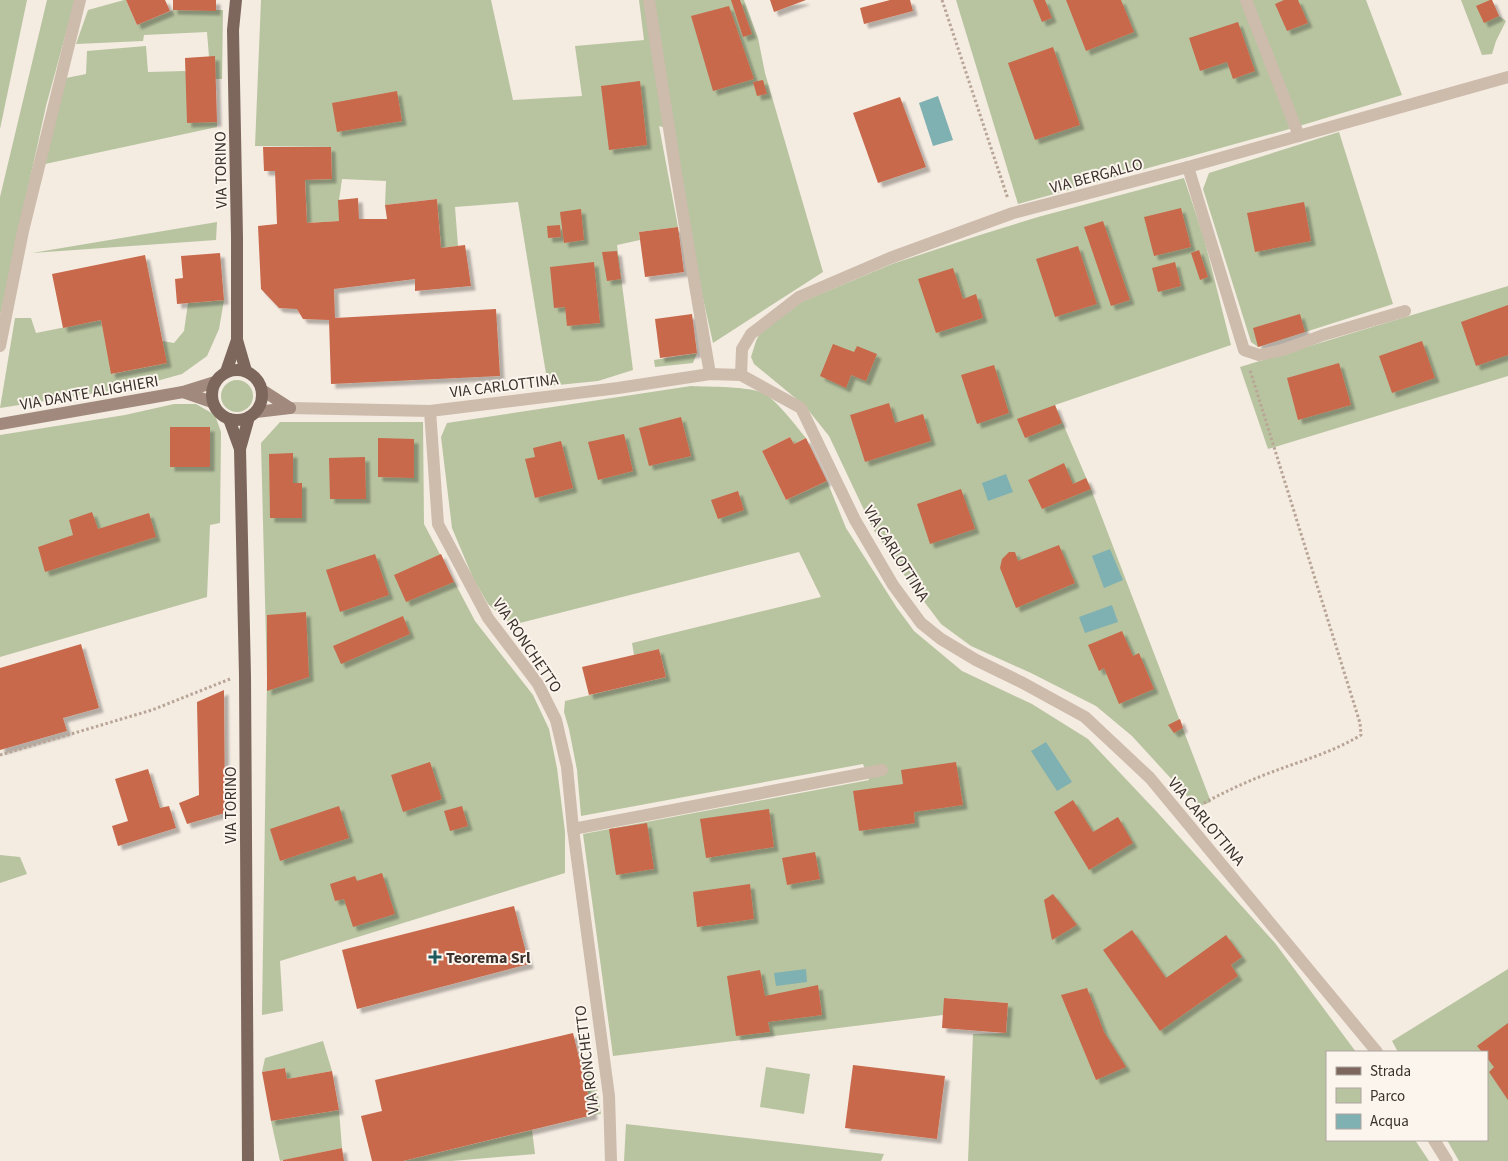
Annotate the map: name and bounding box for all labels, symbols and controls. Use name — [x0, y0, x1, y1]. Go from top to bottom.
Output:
street label: VIA TORINO — [209, 131, 233, 209]
street label: VIA BERGALLO — [1047, 153, 1145, 199]
street label: VIA CARLOTTINA — [449, 368, 560, 404]
street label: VIA DANTE ALIGHIERI — [18, 370, 160, 416]
street label: VIA CARLOTTINA — [858, 501, 935, 606]
street label: VIA RONCHETTO — [487, 594, 567, 697]
street label: VIA TORINO — [220, 766, 242, 844]
street label: VIA CARLOTTINA — [1163, 773, 1250, 871]
place label: Teorema Srl — [446, 947, 531, 969]
marker: Teorema Srl — [428, 950, 442, 964]
street label: VIA RONCHETTO — [569, 1004, 605, 1116]
legend — [1326, 1051, 1488, 1141]
text: Strada — [1370, 1061, 1411, 1082]
text: Parco — [1370, 1086, 1405, 1107]
text: Acqua — [1370, 1111, 1409, 1132]

